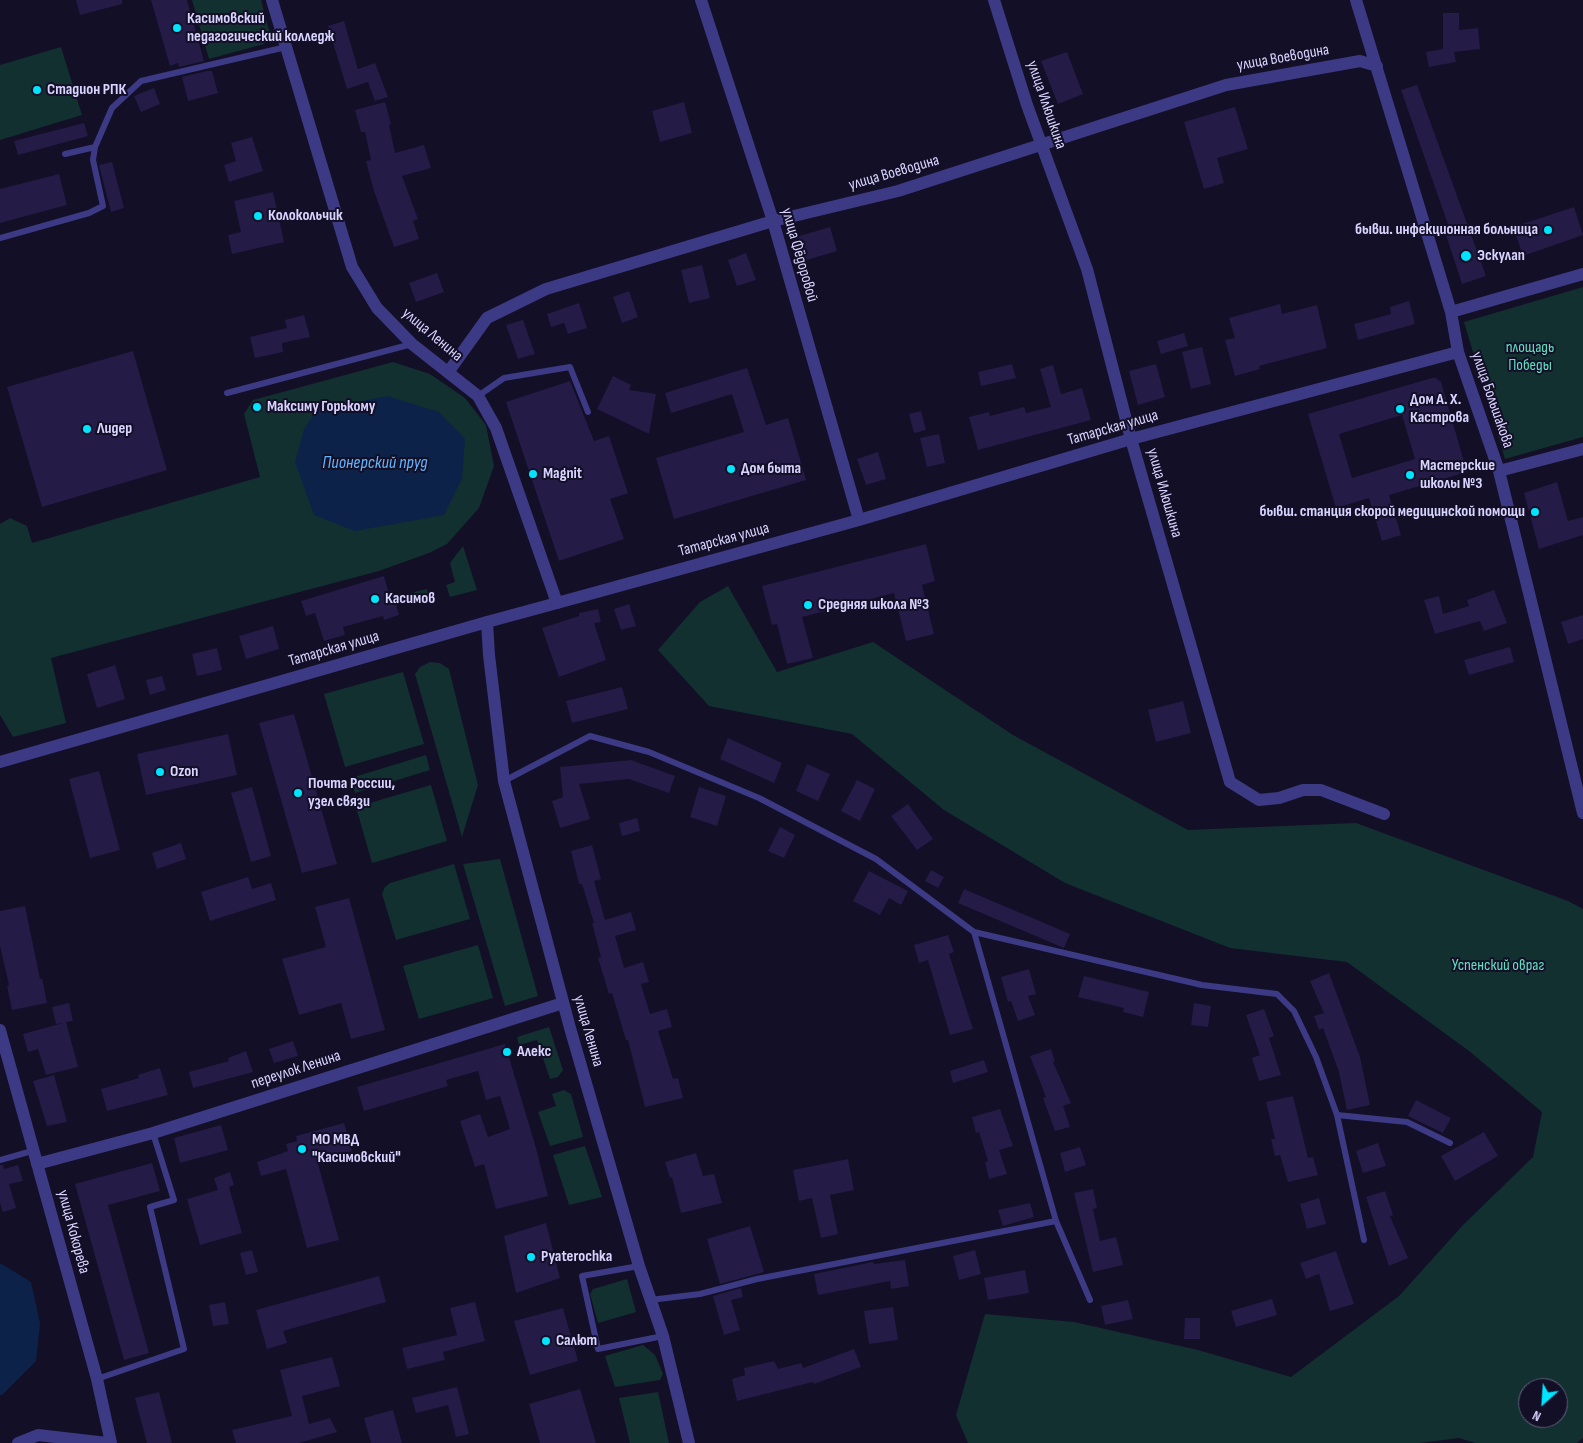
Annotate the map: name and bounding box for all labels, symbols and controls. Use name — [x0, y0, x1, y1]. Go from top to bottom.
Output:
place label: Касимовский педагогический колледж — [187, 9, 334, 47]
marker: Касимовский педагогический колледж — [171, 22, 183, 34]
street label: улица Воеводина — [1235, 40, 1331, 76]
street label: улица Илюшкина — [1022, 58, 1070, 152]
place label: Стадион РПК — [47, 80, 126, 100]
marker: Стадион РПК — [31, 84, 43, 96]
street label: улица Воеводина — [846, 151, 942, 195]
place label: Колокольчик — [268, 206, 343, 226]
street label: улица Фёдоровой — [776, 206, 822, 304]
marker: Колокольчик — [252, 210, 264, 222]
place label: бывш. инфекционная больница — [1355, 220, 1538, 240]
marker: бывш. инфекционная больница — [1542, 224, 1554, 236]
place label: Эскулап — [1477, 246, 1525, 266]
marker: Эскулап — [1459, 249, 1473, 263]
street label: улица Ленина — [398, 304, 466, 366]
park label: площадь Победы — [1506, 338, 1554, 376]
street label: улица Большакова — [1467, 349, 1517, 451]
place label: Дом А. Х. Кастрова — [1410, 390, 1469, 428]
place label: Максиму Горькому — [267, 397, 375, 417]
marker: Максиму Горькому — [251, 401, 263, 413]
marker: Дом А. Х. Кастрова — [1394, 403, 1406, 415]
street label: Татарская улица — [1066, 406, 1160, 450]
place label: Лидер — [97, 419, 132, 439]
marker: Лидер — [81, 423, 93, 435]
street label: улица Илюшкина — [1142, 446, 1186, 540]
water label: Пионерский пруд — [322, 452, 428, 474]
place label: Мастерские школы №3 — [1420, 456, 1495, 494]
place label: Дом быта — [741, 459, 801, 479]
marker: Дом быта — [725, 463, 737, 475]
place label: Magnit — [543, 464, 582, 484]
marker: Magnit — [527, 468, 539, 480]
marker: Мастерские школы №3 — [1404, 469, 1416, 481]
place label: бывш. станция скорой медицинской помощи — [1259, 502, 1525, 522]
marker: бывш. станция скорой медицинской помощи — [1529, 506, 1541, 518]
street label: Татарская улица — [676, 519, 772, 561]
place label: Касимов — [385, 589, 435, 609]
marker: Касимов — [369, 593, 381, 605]
place label: Средняя школа №3 — [818, 595, 929, 615]
marker: Средняя школа №3 — [802, 599, 814, 611]
street label: Татарская улица — [287, 627, 381, 671]
place label: Ozon — [170, 762, 198, 782]
marker: Ozon — [154, 766, 166, 778]
place label: Почта России, узел связи — [308, 774, 395, 812]
marker: Почта России, узел связи — [292, 787, 304, 799]
park label: Успенский овраг — [1452, 956, 1544, 976]
street label: улица Ленина — [569, 993, 607, 1069]
place label: Алекс — [517, 1042, 551, 1062]
marker: Алекс — [501, 1046, 513, 1058]
street label: переулок Ленина — [249, 1047, 343, 1093]
place label: МО МВД "Касимовский" — [312, 1130, 401, 1168]
marker: МО МВД "Касимовский" — [296, 1143, 308, 1155]
street label: улица Кокорева — [53, 1188, 93, 1276]
place label: Pyaterochka — [541, 1247, 612, 1267]
marker: Pyaterochka — [525, 1251, 537, 1263]
place label: Салют — [556, 1331, 597, 1351]
marker: Салют — [540, 1335, 552, 1347]
north arrow — [1518, 1378, 1568, 1428]
text: N — [1530, 1407, 1544, 1425]

